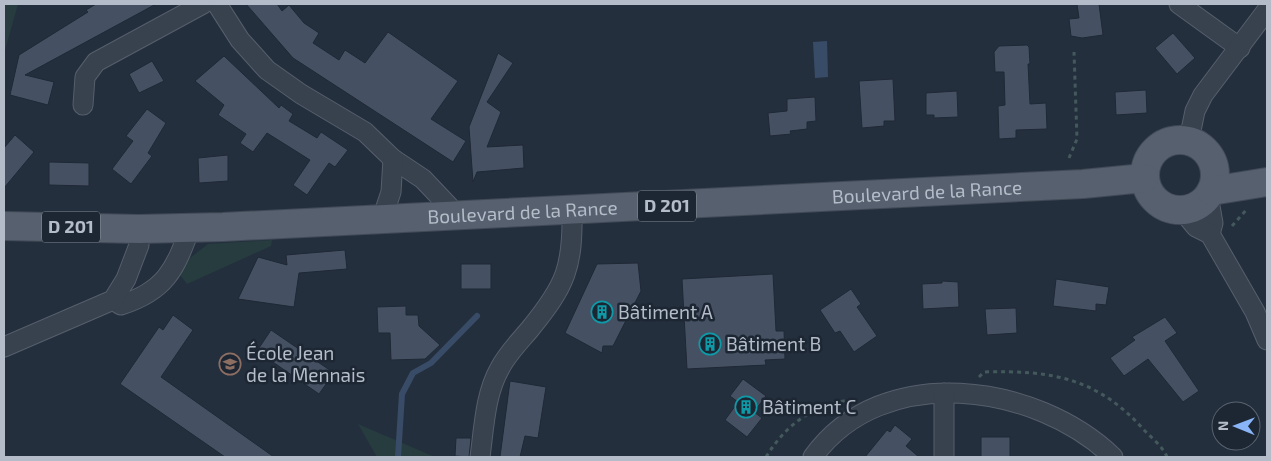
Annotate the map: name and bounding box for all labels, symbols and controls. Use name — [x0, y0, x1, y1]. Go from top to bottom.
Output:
street label: Boulevard de la Rance — [831, 175, 1023, 208]
road number: D 201 — [638, 190, 696, 222]
street label: Boulevard de la Rance — [427, 195, 618, 228]
road number: D 201 — [42, 212, 100, 242]
building icon: Bâtiment A — [590, 300, 614, 324]
place label: Bâtiment A — [618, 300, 713, 323]
building icon: Bâtiment B — [698, 332, 722, 356]
place label: Bâtiment B — [726, 332, 821, 355]
place label: École Jean de la Mennais — [246, 341, 365, 386]
school or university icon: École Jean de la Mennais — [218, 352, 242, 376]
building icon: Bâtiment C — [734, 395, 758, 419]
place label: Bâtiment C — [762, 395, 857, 418]
north arrow — [1211, 401, 1261, 451]
text: N — [1214, 421, 1231, 431]

